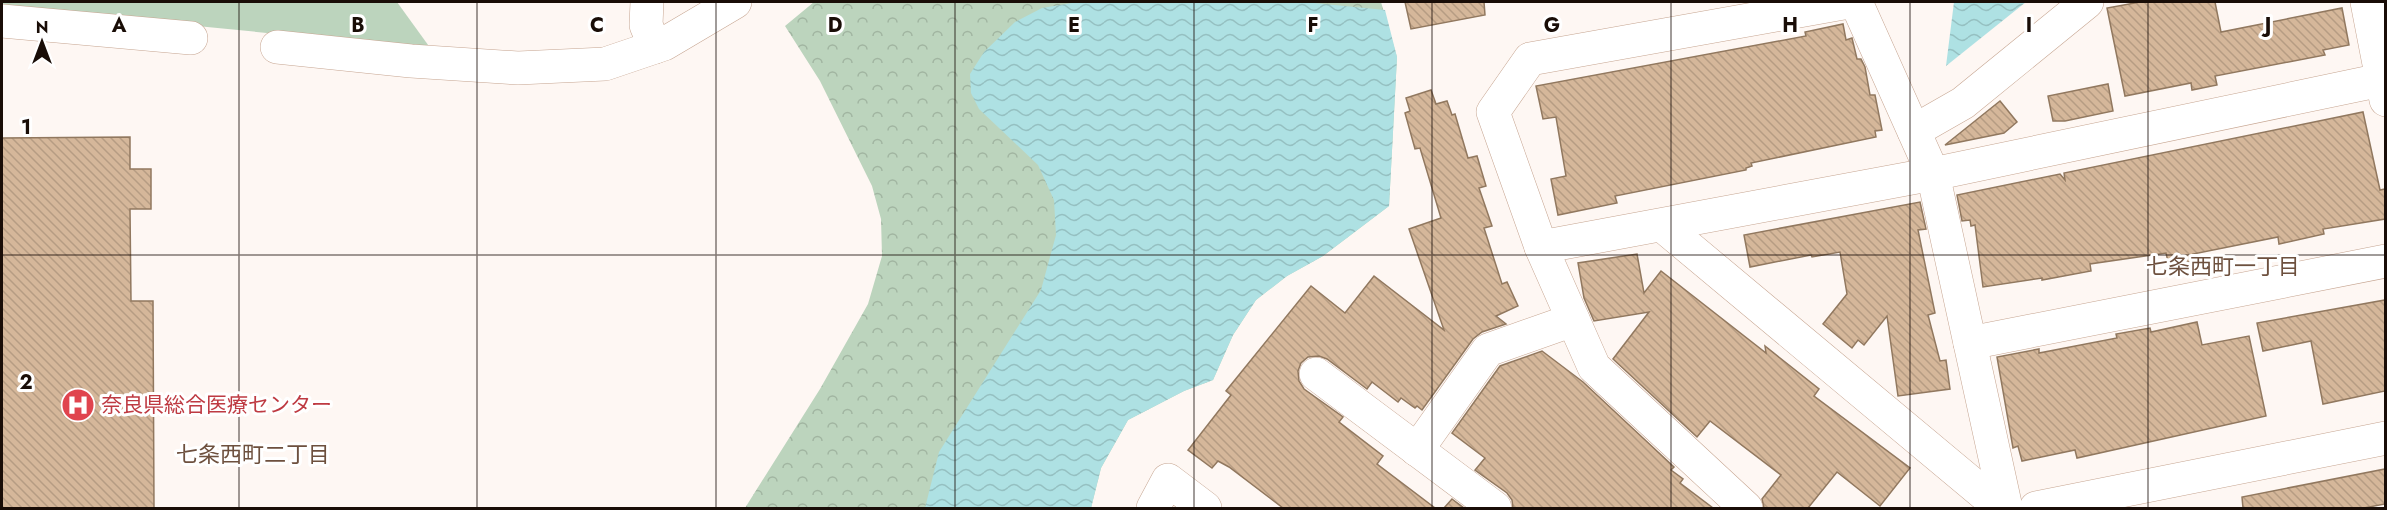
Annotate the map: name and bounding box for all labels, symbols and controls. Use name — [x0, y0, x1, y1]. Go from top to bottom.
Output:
text: A — [111, 11, 127, 40]
text: B — [351, 11, 365, 40]
text: C — [590, 11, 604, 40]
text: D — [828, 11, 842, 40]
text: E — [1068, 11, 1080, 40]
text: F — [1307, 11, 1319, 40]
text: G — [1544, 11, 1560, 40]
text: H — [1782, 11, 1798, 40]
text: I — [2026, 11, 2032, 40]
text: J — [2261, 11, 2271, 40]
north arrow — [12, 12, 72, 72]
text: N — [36, 16, 48, 39]
text: 1 — [21, 113, 31, 142]
district label: 七条西町一丁目 — [2146, 250, 2300, 282]
text: 2 — [19, 368, 33, 397]
hospital icon: 奈良県総合医療センター — [60, 387, 96, 423]
place label: 奈良県総合医療センター — [101, 390, 332, 420]
district label: 七条西町二丁目 — [176, 438, 330, 470]

